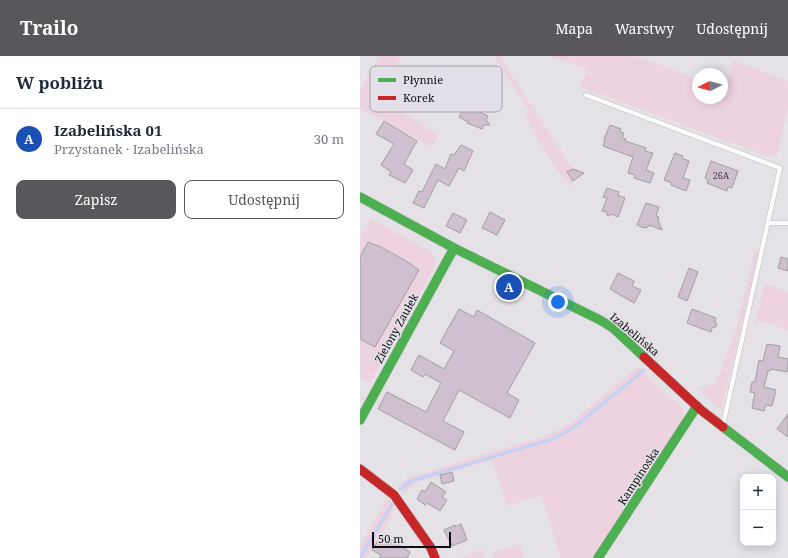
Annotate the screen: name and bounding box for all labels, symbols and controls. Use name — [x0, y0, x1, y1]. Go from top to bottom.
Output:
text: Trailo — [20, 15, 78, 41]
text: Mapa — [555, 19, 593, 38]
text: Warstwy — [615, 19, 674, 38]
text: Udostępnij — [696, 19, 768, 38]
legend — [370, 66, 502, 112]
north arrow — [692, 68, 728, 104]
text: W pobliżu — [16, 71, 103, 94]
text: Płynnie — [403, 72, 443, 87]
text: Korek — [403, 90, 435, 105]
text: Izabelińska 01 — [54, 120, 162, 140]
text: A — [24, 130, 34, 148]
text: 30 m — [314, 130, 344, 148]
text: Przystanek · Izabelińska — [54, 140, 204, 158]
house number: 26A — [713, 169, 730, 182]
button: Zapisz — [16, 180, 176, 219]
button: Udostępnij — [184, 180, 344, 219]
pin: A — [496, 272, 522, 302]
street label: Zielony Zaułek — [371, 290, 422, 365]
your location — [548, 292, 568, 312]
street label: Izabelińska — [607, 309, 663, 359]
street label: Kampinoska — [614, 444, 662, 508]
map controls — [740, 474, 776, 546]
button: + — [740, 474, 776, 510]
button: − — [740, 510, 776, 546]
scale bar — [372, 530, 451, 549]
text: 50 m — [378, 531, 404, 546]

